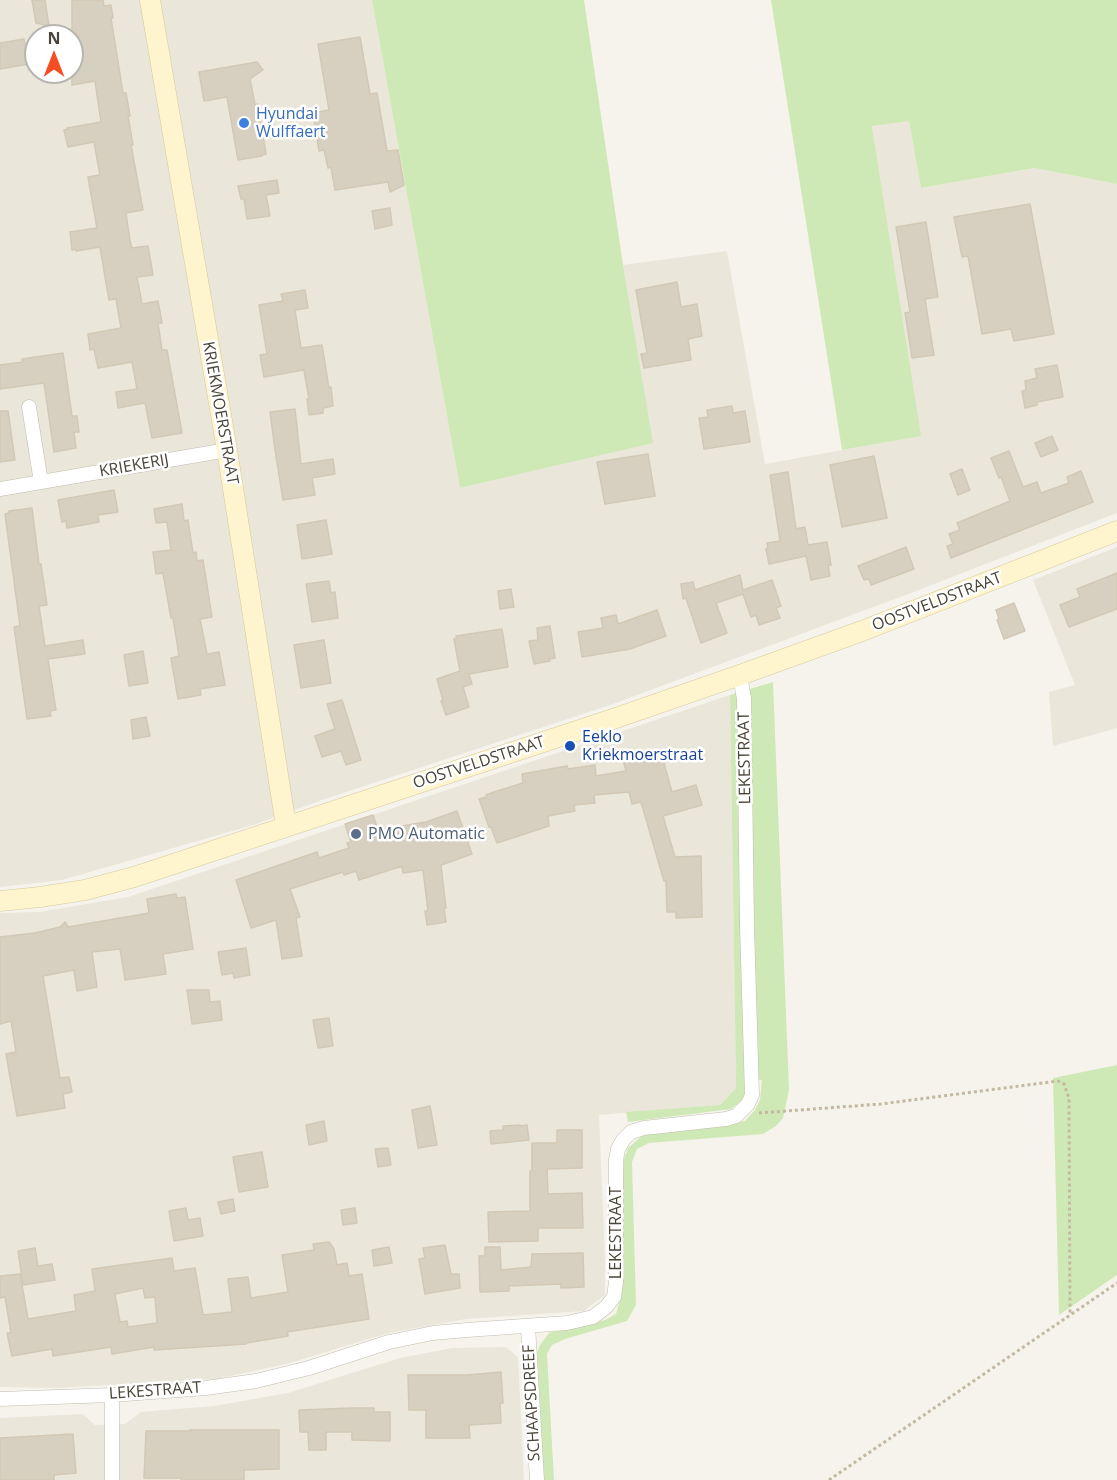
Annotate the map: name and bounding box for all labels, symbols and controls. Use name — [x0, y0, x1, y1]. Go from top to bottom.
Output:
north arrow — [24, 24, 84, 84]
text: N — [47, 27, 61, 49]
place label: Hyundai Wulffaert — [256, 104, 326, 142]
marker: Hyundai Wulffaert — [237, 116, 251, 130]
street label: KRIEKMOERSTRAAT — [198, 340, 242, 486]
street label: KRIEKERIJ — [98, 450, 170, 482]
street label: OOSTVELDSTRAAT — [869, 568, 1005, 636]
street label: LEKESTRAAT — [735, 712, 755, 804]
place label: Eeklo Kriekmoerstraat — [582, 727, 703, 765]
street label: OOSTVELDSTRAAT — [411, 733, 547, 793]
marker: Eeklo Kriekmoerstraat — [563, 739, 577, 753]
place label: PMO Automatic — [368, 824, 485, 844]
marker: PMO Automatic — [349, 827, 363, 841]
street label: LEKESTRAAT — [606, 1187, 626, 1279]
street label: SCHAAPSDREEF — [519, 1344, 545, 1462]
street label: LEKESTRAAT — [108, 1378, 202, 1404]

